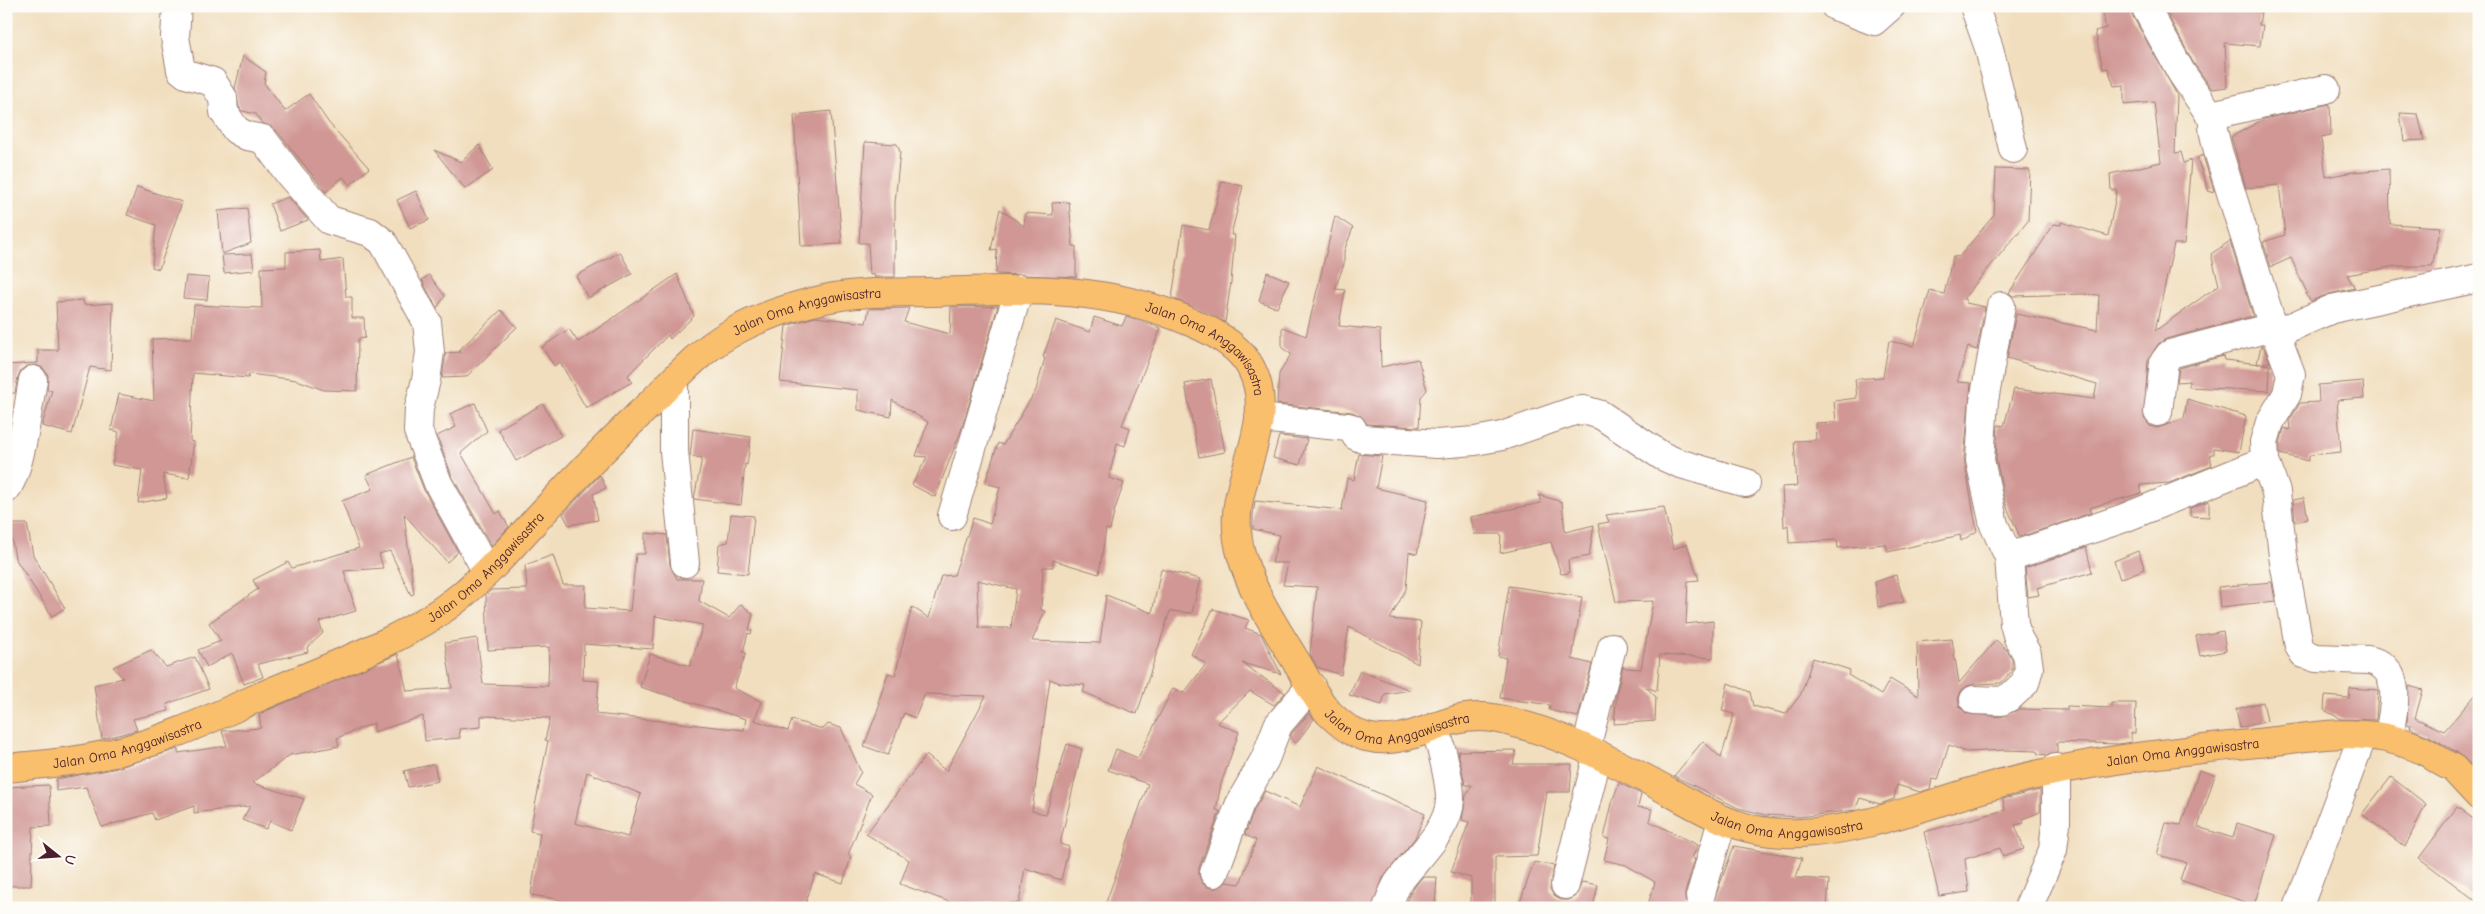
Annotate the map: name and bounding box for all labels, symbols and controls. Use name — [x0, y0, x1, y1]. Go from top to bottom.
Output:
street label: Jalan Oma Anggawisastra — [730, 284, 882, 339]
street label: Jalan Oma Anggawisastra — [1144, 298, 1268, 397]
street label: Jalan Oma Anggawisastra — [424, 508, 547, 626]
street label: Jalan Oma Anggawisastra — [1321, 705, 1471, 748]
street label: Jalan Oma Anggawisastra — [52, 715, 204, 772]
street label: Jalan Oma Anggawisastra — [2105, 734, 2260, 770]
street label: Jalan Oma Anggawisastra — [1709, 807, 1864, 842]
north arrow — [32, 832, 82, 882]
text: U — [60, 853, 79, 867]

